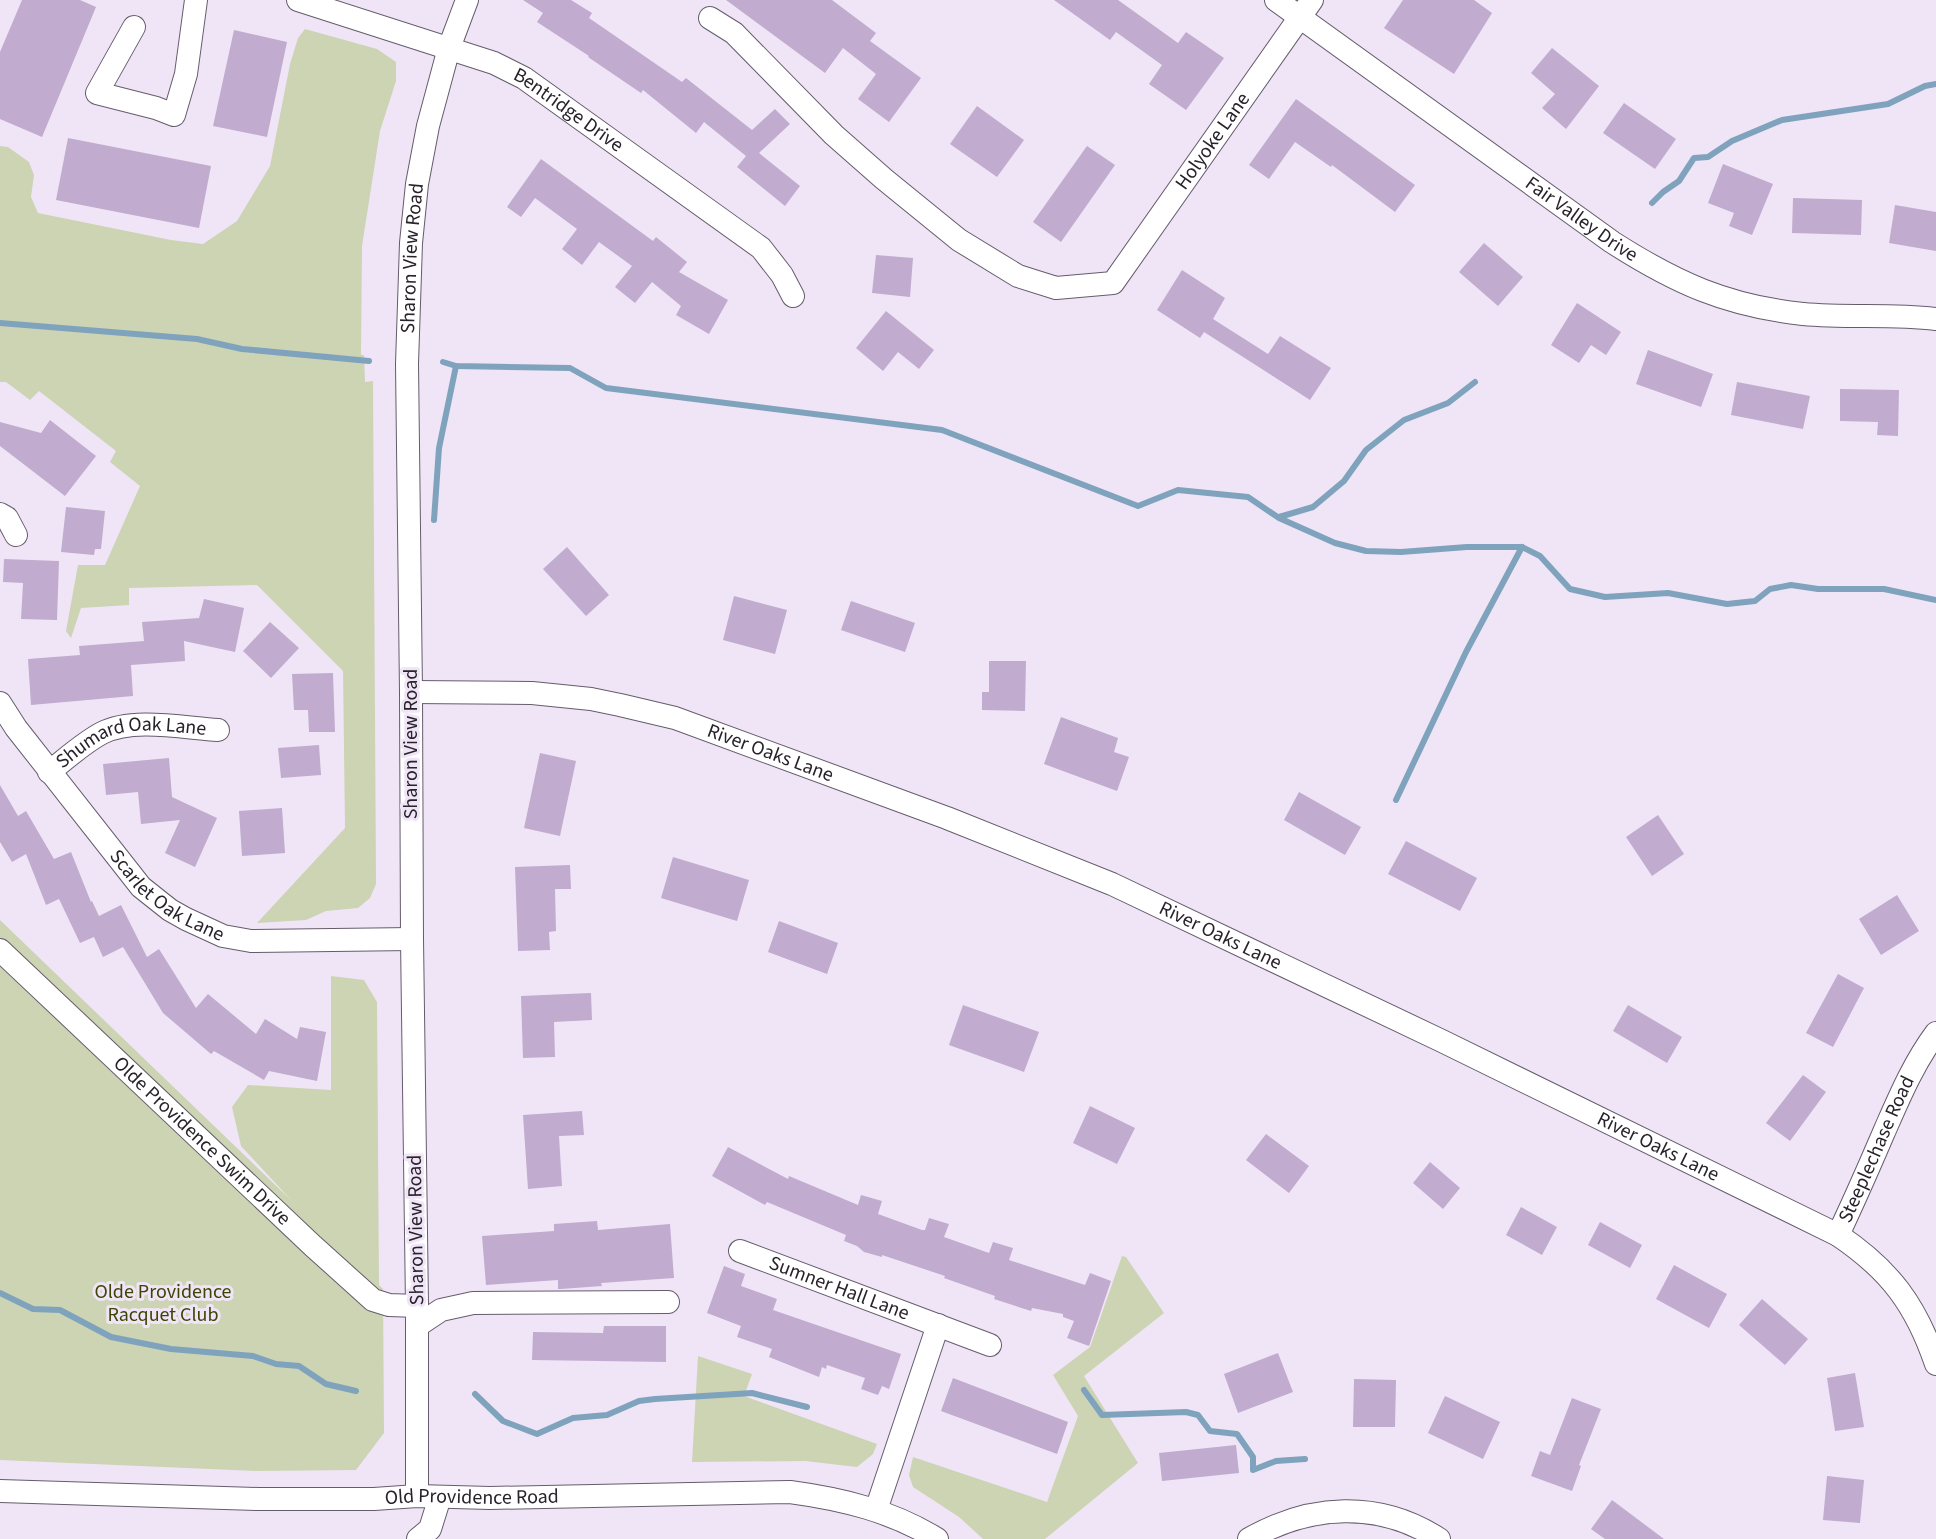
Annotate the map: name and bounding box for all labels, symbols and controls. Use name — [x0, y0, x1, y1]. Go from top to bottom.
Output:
street label: Bentridge Drive — [509, 61, 629, 159]
street label: Holyoke Lane — [1169, 87, 1257, 196]
street label: Fair Valley Drive — [1519, 170, 1643, 269]
street label: Sharon View Road — [394, 182, 431, 334]
street label: Sharon View Road — [397, 669, 425, 819]
street label: Shumard Oak Lane — [50, 710, 208, 775]
street label: River Oaks Lane — [703, 717, 838, 789]
street label: Scarlet Oak Lane — [103, 844, 229, 949]
street label: River Oaks Lane — [1154, 894, 1286, 977]
street label: Olde Providence Swim Drive — [107, 1050, 297, 1232]
street label: Steeplechase Road — [1832, 1071, 1922, 1227]
street label: River Oaks Lane — [1592, 1105, 1724, 1189]
street label: Sharon View Road — [401, 1154, 431, 1306]
street label: Sumner Hall Lane — [765, 1249, 914, 1327]
park label: Olde Providence Racquet Club — [94, 1278, 232, 1329]
street label: Old Providence Road — [384, 1482, 559, 1512]

